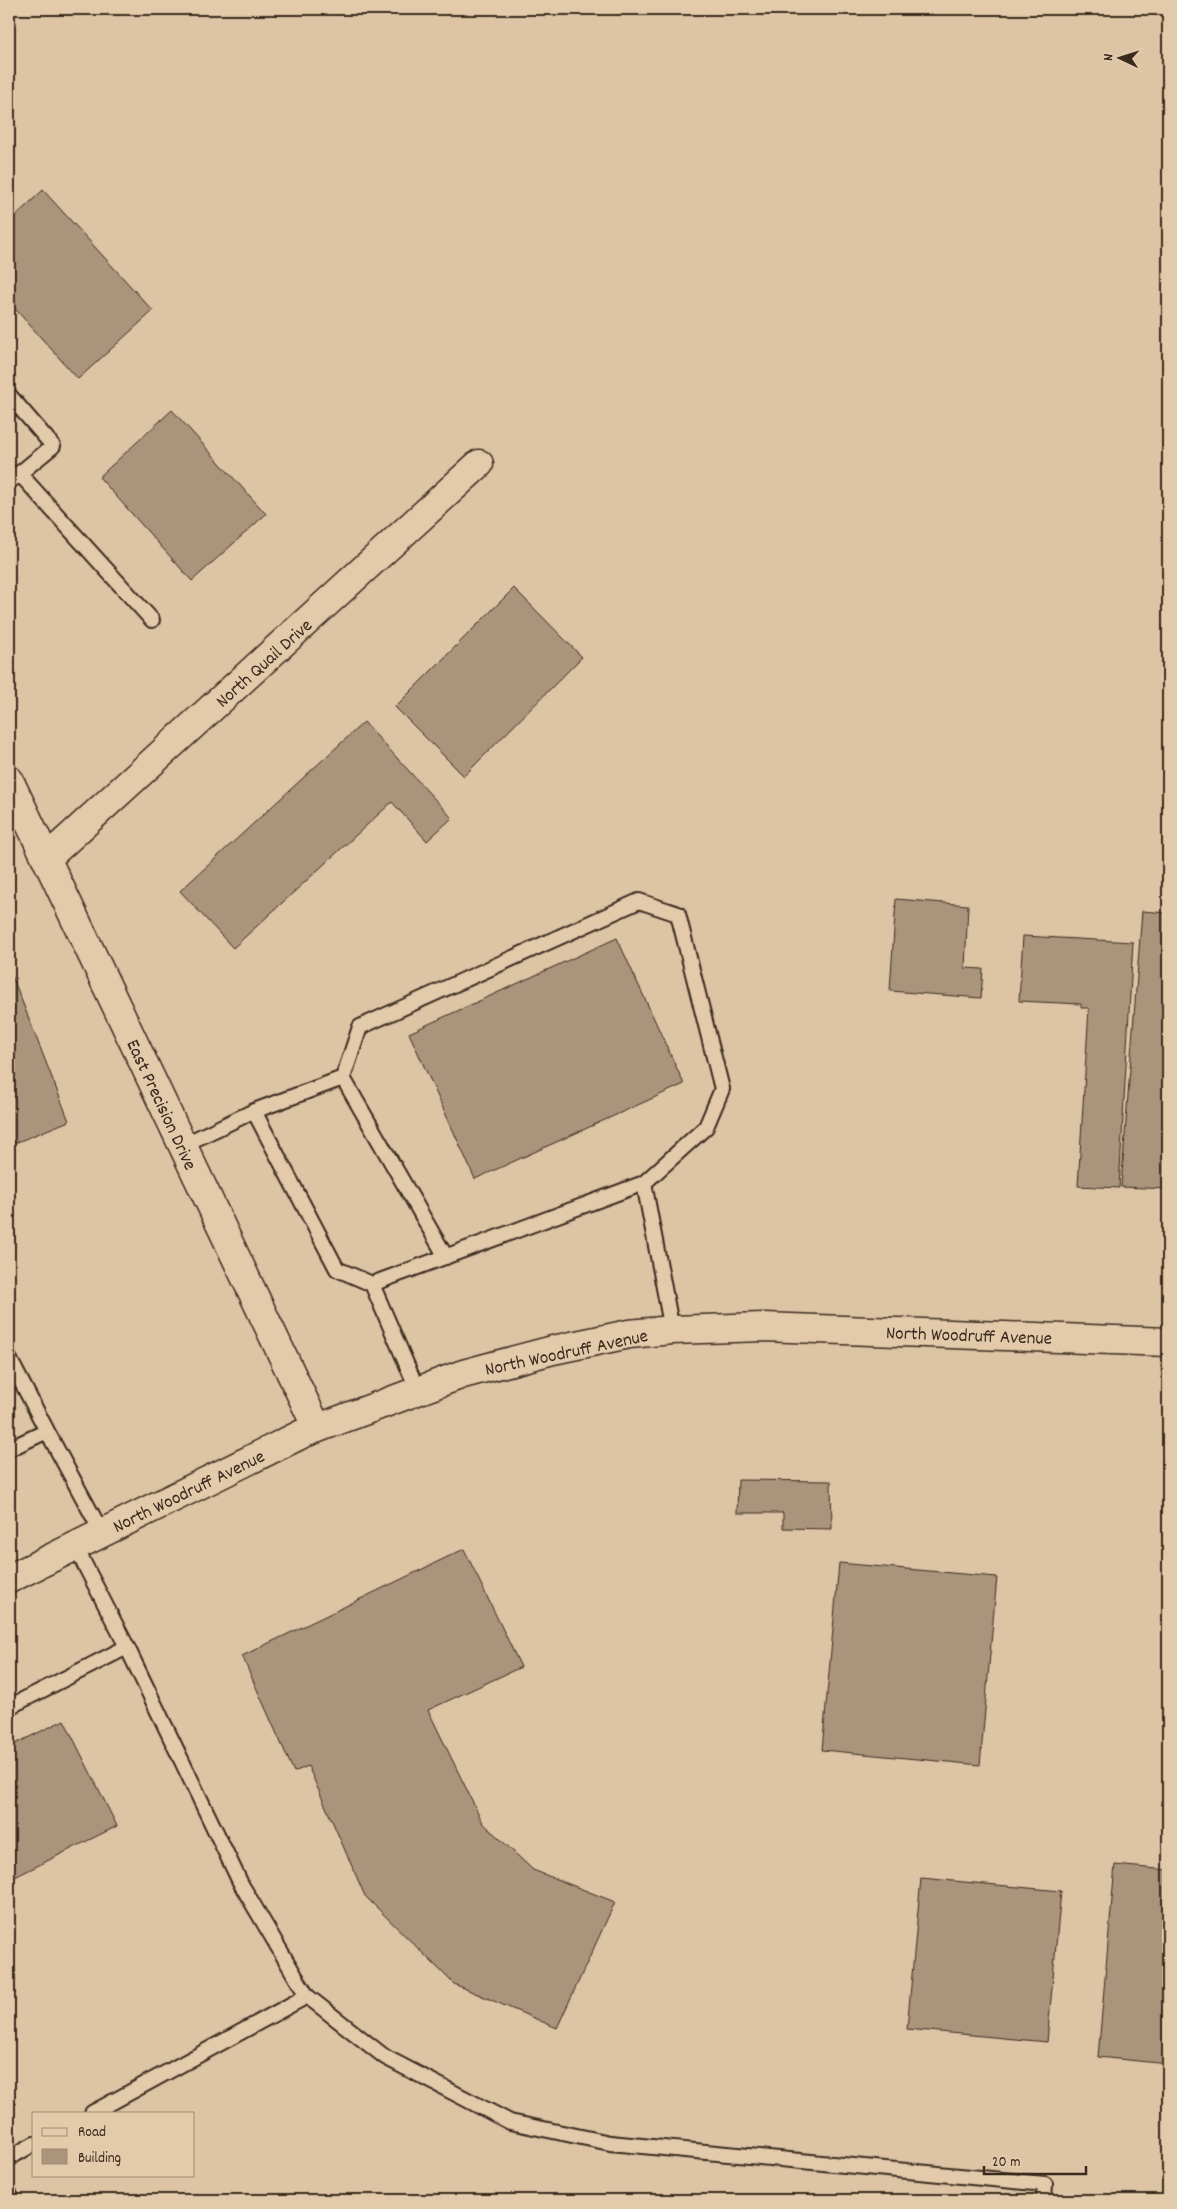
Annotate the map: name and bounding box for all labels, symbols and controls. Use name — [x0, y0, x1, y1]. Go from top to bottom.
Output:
north arrow — [1094, 32, 1144, 82]
text: N — [1099, 53, 1119, 61]
street label: North Quail Drive — [211, 614, 320, 715]
street label: East Precision Drive — [118, 1036, 202, 1175]
street label: North Woodruff Avenue — [885, 1321, 1052, 1354]
street label: North Woodruff Avenue — [483, 1324, 651, 1385]
street label: North Woodruff Avenue — [109, 1445, 270, 1542]
legend — [32, 2112, 195, 2176]
text: Road — [78, 2122, 106, 2144]
scale bar — [984, 2144, 1087, 2176]
text: Building — [78, 2148, 121, 2170]
text: 20 m — [992, 2152, 1020, 2174]

